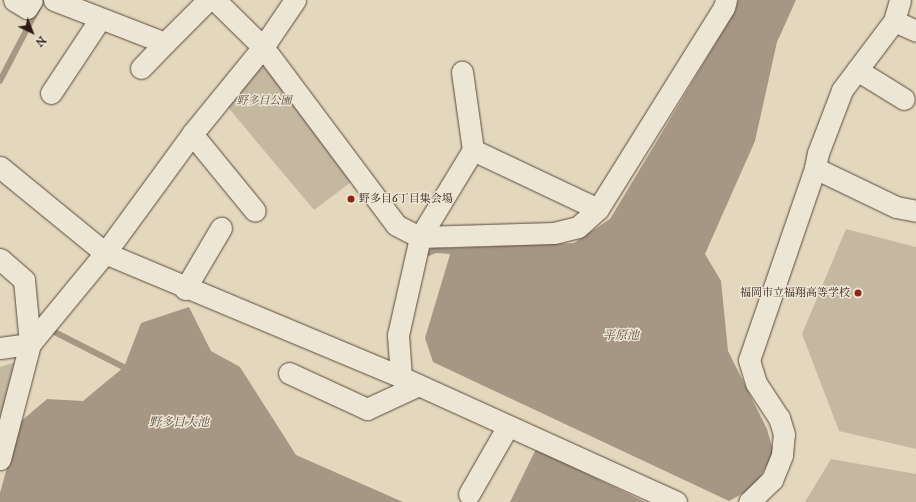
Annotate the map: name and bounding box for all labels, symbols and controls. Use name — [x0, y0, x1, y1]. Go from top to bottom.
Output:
north arrow — [12, 12, 52, 52]
text: N — [33, 33, 48, 49]
park label: 野多目公園 — [237, 94, 291, 108]
place label: 野多目6丁目集会場 — [359, 192, 453, 206]
marker: 野多目6丁目集会場 — [346, 194, 356, 204]
place label: 福岡市立福翔高等学校 — [740, 286, 850, 300]
marker: 福岡市立福翔高等学校 — [853, 288, 863, 298]
water label: 平原池 — [603, 329, 639, 343]
water label: 野多目大池 — [149, 416, 209, 430]

